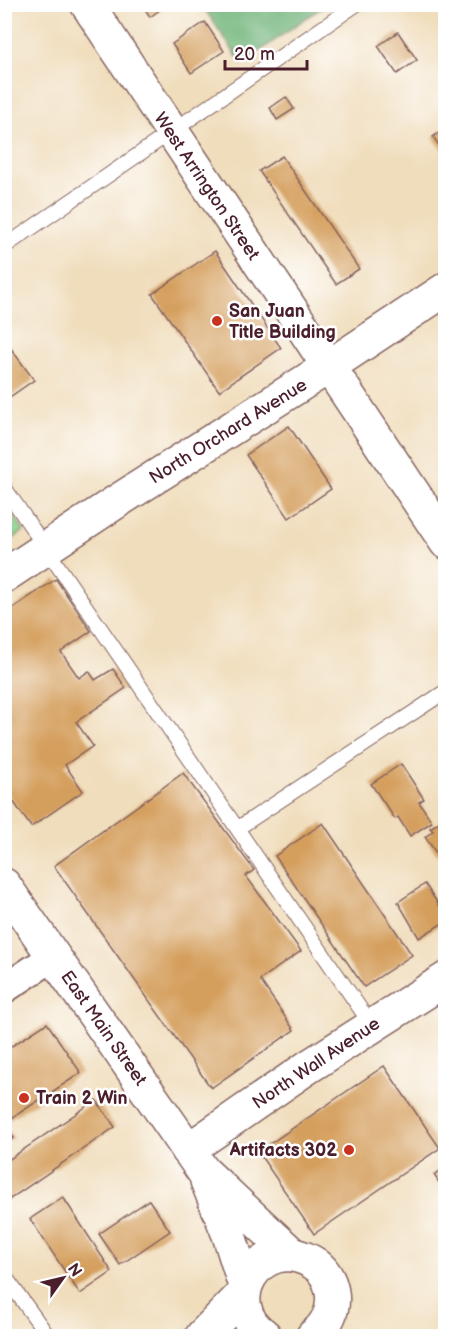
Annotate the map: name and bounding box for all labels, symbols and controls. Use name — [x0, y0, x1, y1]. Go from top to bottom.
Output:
scale bar — [225, 33, 308, 71]
text: 20 m — [234, 44, 275, 65]
street label: West Arrington Street — [149, 109, 264, 264]
place label: San Juan Title Building — [229, 301, 336, 343]
marker: San Juan Title Building — [210, 314, 224, 328]
street label: North Orchard Avenue — [145, 374, 311, 489]
street label: East Main Street — [56, 967, 151, 1090]
street label: North Wall Avenue — [249, 1013, 384, 1114]
place label: Train 2 Win — [36, 1088, 128, 1109]
marker: Train 2 Win — [17, 1091, 31, 1105]
place label: Artifacts 302 — [229, 1140, 337, 1161]
marker: Artifacts 302 — [342, 1143, 356, 1157]
north arrow — [33, 1248, 93, 1308]
text: N — [63, 1260, 85, 1281]

